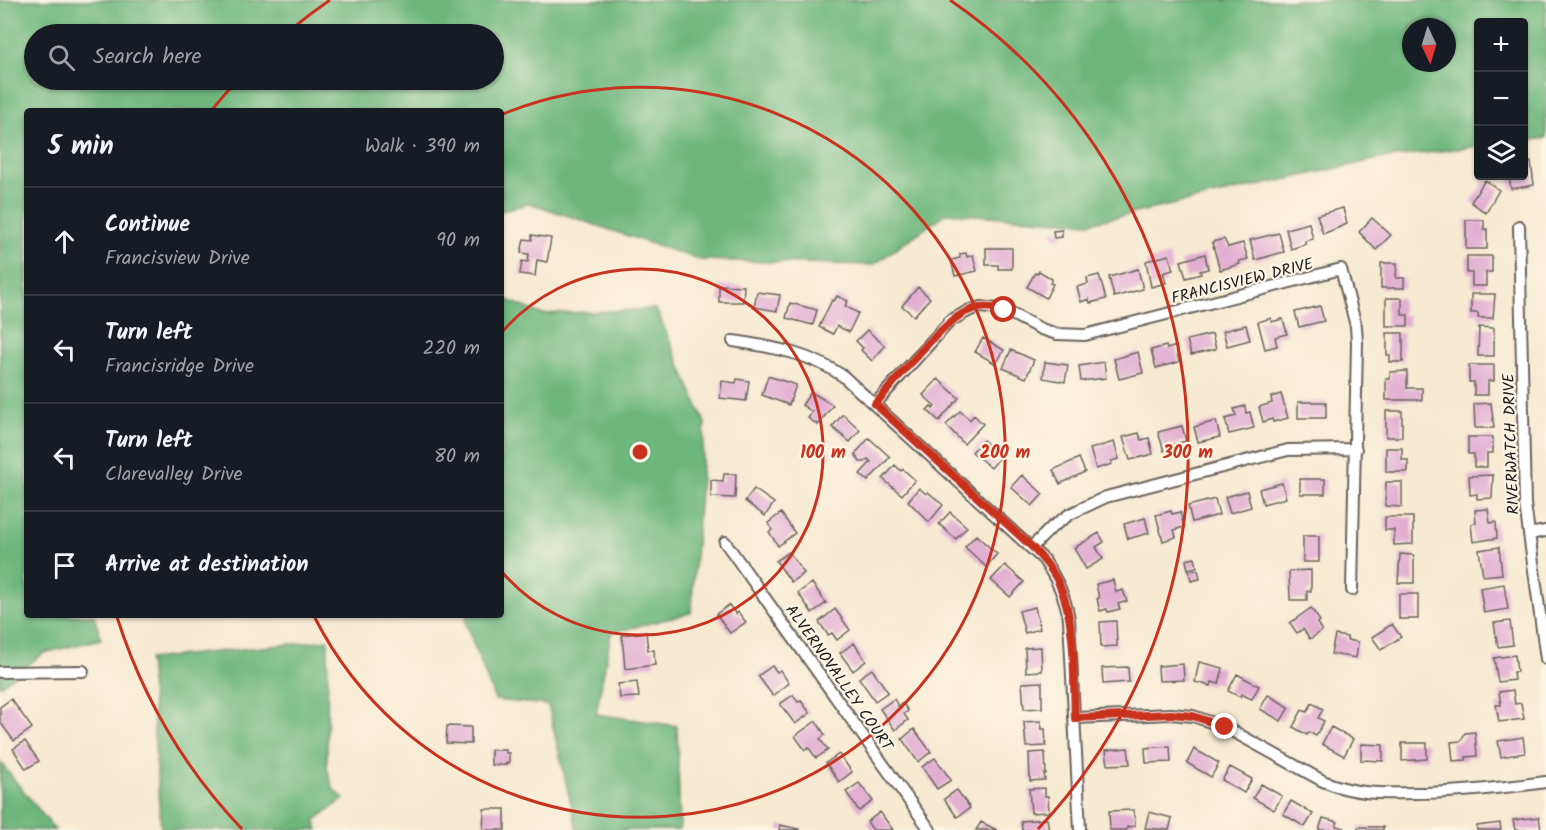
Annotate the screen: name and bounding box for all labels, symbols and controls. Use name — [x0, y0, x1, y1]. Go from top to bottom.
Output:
north arrow — [1402, 18, 1456, 72]
map controls — [1474, 18, 1528, 180]
button: + — [1474, 18, 1528, 72]
search box — [24, 24, 504, 90]
text: Search here — [93, 40, 201, 75]
icon: search — [45, 41, 78, 74]
button: − — [1474, 72, 1528, 126]
text: 5 min — [48, 126, 114, 168]
button: layers — [1474, 126, 1528, 180]
text: Walk · 390 m — [365, 131, 480, 163]
text: Continue — [105, 208, 190, 243]
icon: ahead — [48, 225, 81, 258]
text: 90 m — [436, 225, 480, 257]
text: Francisview Drive — [105, 243, 250, 275]
street label: FRANCISVIEW DRIVE — [1169, 252, 1317, 311]
route start — [990, 296, 1016, 322]
text: Turn left — [105, 316, 192, 351]
icon: left — [48, 333, 81, 366]
text: 220 m — [423, 333, 480, 365]
text: Francisridge Drive — [105, 351, 254, 383]
street label: RIVERWATCH DRIVE — [1497, 372, 1526, 515]
text: Turn left — [105, 424, 192, 459]
text: 100 m — [800, 439, 846, 468]
text: 200 m — [980, 439, 1031, 468]
text: 300 m — [1162, 439, 1213, 468]
icon: left — [48, 441, 81, 474]
text: 80 m — [434, 441, 480, 473]
centre of rings — [630, 442, 650, 462]
text: Clarevalley Drive — [105, 459, 243, 491]
text: Arrive at destination — [105, 548, 308, 583]
icon: arrive — [48, 549, 81, 582]
street label: ALVERNOVALLEY COURT — [779, 599, 900, 757]
route end — [1211, 713, 1237, 739]

